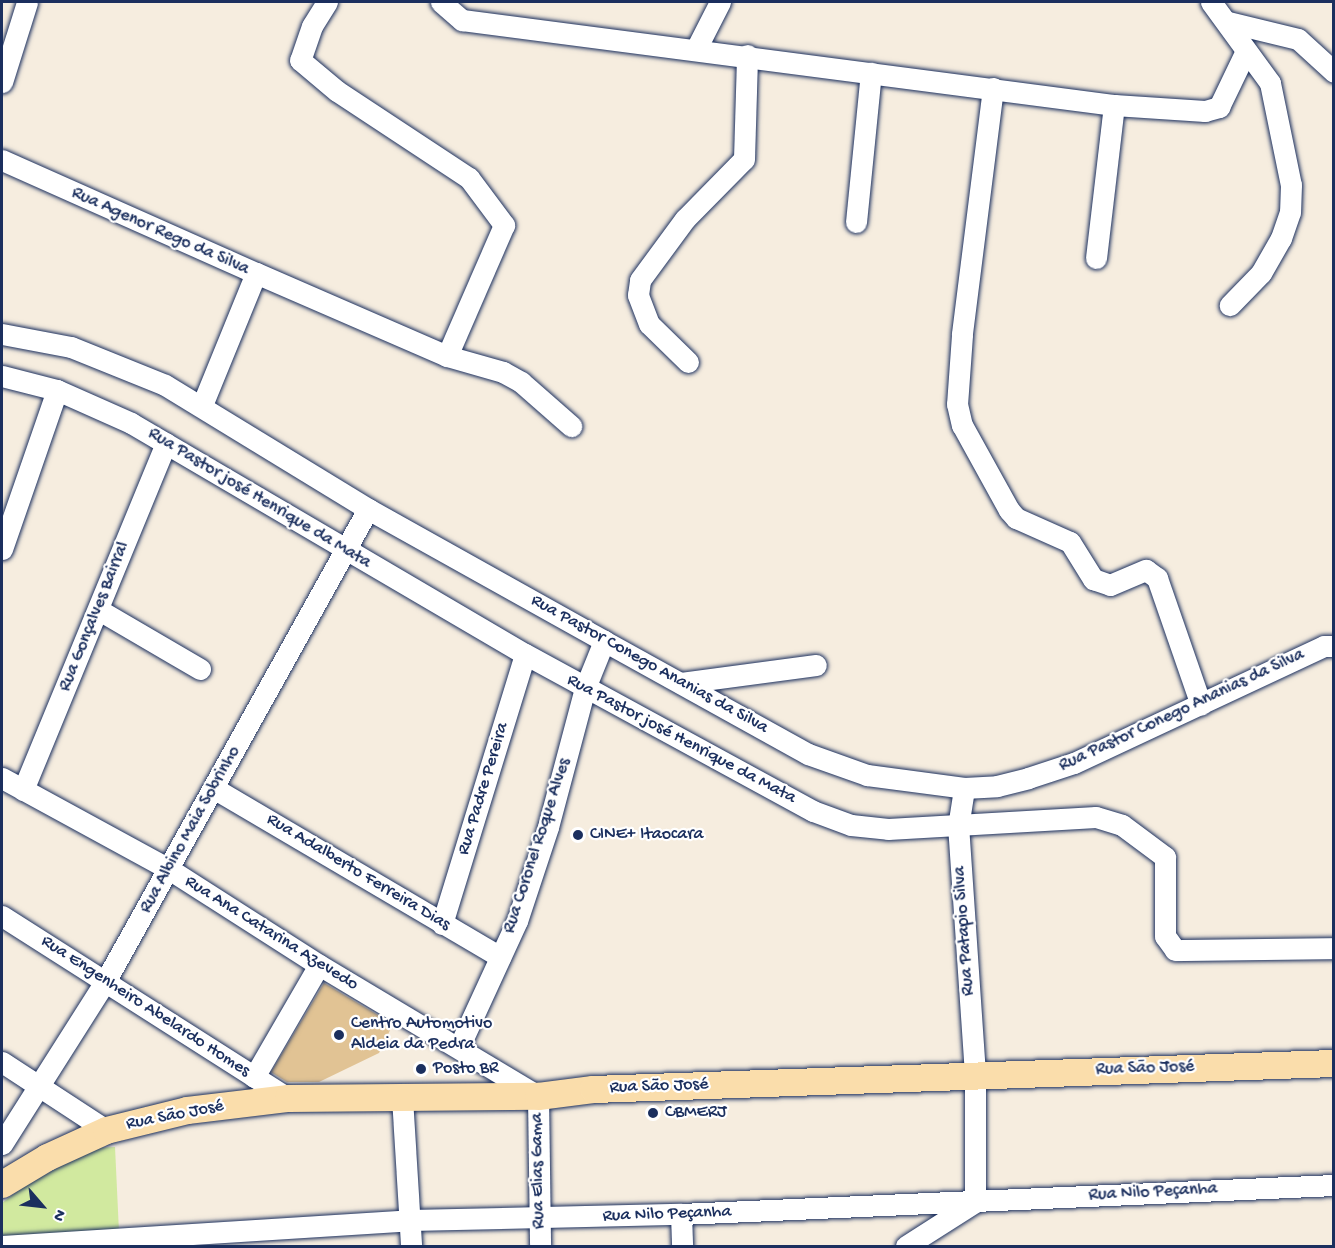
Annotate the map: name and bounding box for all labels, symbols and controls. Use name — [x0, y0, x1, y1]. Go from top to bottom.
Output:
street label: Rua Agenor Rego da Silva — [68, 183, 252, 281]
street label: Rua Pastor josé Henrique da Mata — [143, 424, 375, 574]
street label: Rua Gonçalves Bairral — [55, 539, 135, 695]
street label: Rua Pastor Conego Ananias da Silva — [526, 591, 772, 739]
street label: Rua Pastor Conego Ananias da Silva — [1056, 645, 1308, 777]
street label: Rua Pastor josé Henrique da Mata — [563, 670, 799, 810]
street label: Rua Padre Pereira — [454, 720, 514, 858]
street label: Rua Albino Maia Sobrinho — [136, 743, 246, 917]
street label: Rua Coronel Roque Alves — [499, 756, 577, 936]
street label: Rua Adalberto Ferreira Dias — [262, 809, 454, 937]
place label: CINE+ Itaocara — [590, 824, 704, 846]
marker: CINE+ Itaocara — [571, 828, 585, 842]
street label: Rua Patapio Silva — [950, 865, 980, 997]
street label: Rua Ana Catarina Azevedo — [180, 872, 362, 996]
street label: Rua Engenheiro Abelardo Homes — [36, 931, 254, 1083]
place label: Centro Automotivo Aldeia da Pedra — [351, 1014, 492, 1056]
marker: Centro Automotivo Aldeia da Pedra — [332, 1028, 346, 1042]
street label: Rua São José — [1095, 1056, 1195, 1082]
place label: Posto BR — [433, 1058, 498, 1080]
marker: Posto BR — [414, 1062, 428, 1076]
street label: Rua São José — [609, 1074, 709, 1100]
street label: Rua São José — [124, 1096, 226, 1136]
place label: CBMERJ — [665, 1102, 727, 1124]
marker: CBMERJ — [646, 1106, 660, 1120]
street label: Rua Elias Gama — [527, 1113, 551, 1229]
north arrow — [12, 1176, 72, 1236]
street label: Rua Nilo Peçanha — [1088, 1179, 1218, 1207]
street label: Rua Nilo Peçanha — [602, 1202, 732, 1228]
text: N — [47, 1206, 69, 1224]

